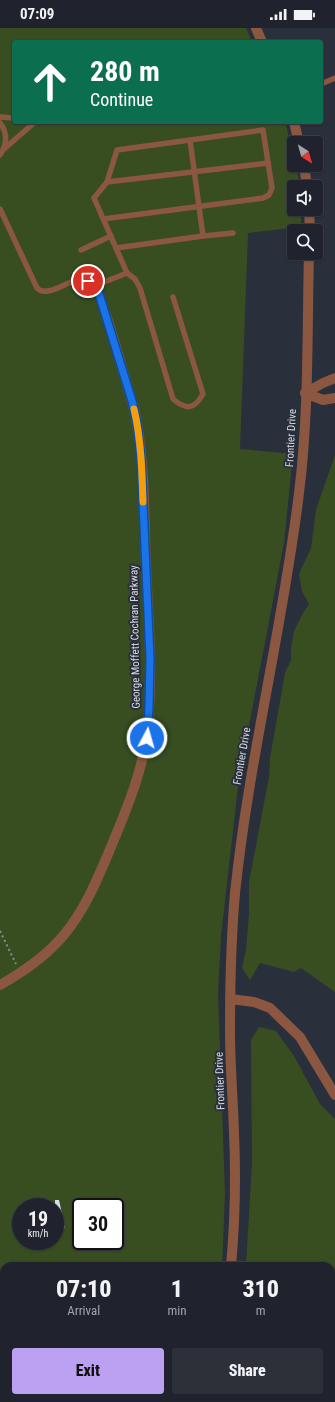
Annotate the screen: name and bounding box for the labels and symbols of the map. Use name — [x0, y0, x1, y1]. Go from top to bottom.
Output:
north arrow — [287, 136, 323, 172]
pin — [71, 264, 105, 298]
street label: Frontier Drive — [283, 409, 299, 467]
street label: George Moffett Cochran Parkway — [127, 565, 143, 709]
position arrow — [126, 717, 168, 759]
street label: Frontier Drive — [231, 726, 253, 786]
street label: Frontier Drive — [212, 1052, 228, 1110]
speed limit sign: 30 — [72, 1198, 124, 1250]

